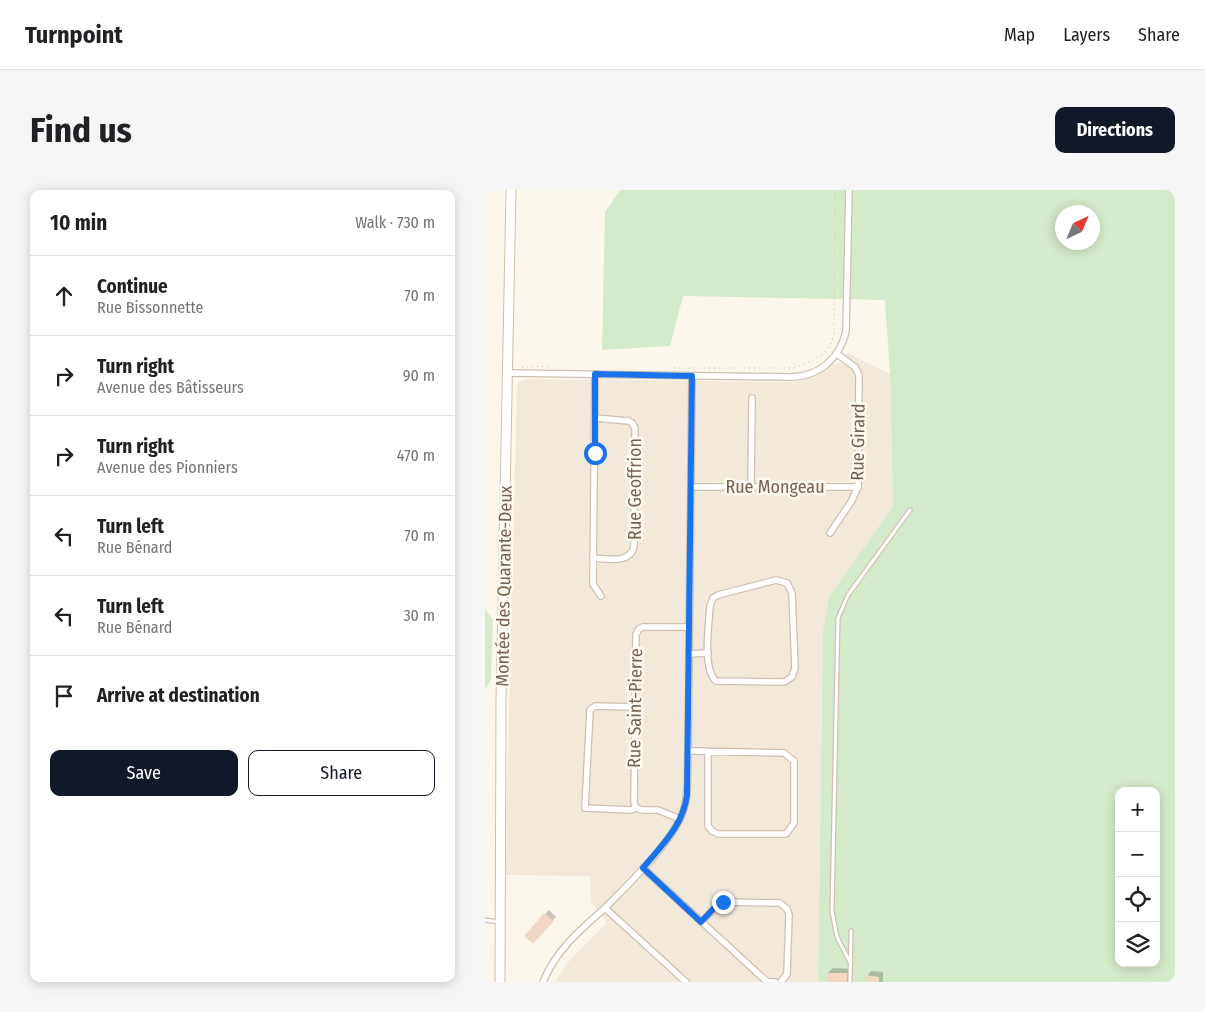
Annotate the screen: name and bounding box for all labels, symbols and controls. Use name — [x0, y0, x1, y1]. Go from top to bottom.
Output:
text: Turnpoint — [25, 21, 123, 49]
text: Map — [1004, 24, 1035, 46]
text: Layers — [1063, 24, 1110, 46]
text: Share — [1138, 24, 1180, 46]
button: Directions — [1055, 107, 1175, 153]
text: Find us — [30, 109, 132, 151]
north arrow — [1055, 205, 1100, 250]
text: 10 min — [50, 210, 107, 236]
text: Walk · 730 m — [355, 213, 435, 232]
text: Continue — [97, 275, 168, 298]
icon: ahead — [50, 282, 78, 310]
text: 70 m — [404, 286, 435, 305]
text: Rue Bissonnette — [97, 298, 203, 317]
text: Turn right — [97, 355, 174, 378]
icon: right — [50, 362, 78, 390]
text: 90 m — [403, 366, 435, 385]
text: Avenue des Bâtisseurs — [97, 378, 244, 397]
street label: Rue Girard — [846, 403, 870, 481]
text: Turn right — [97, 435, 174, 458]
street label: Rue Geoffrion — [624, 438, 646, 540]
icon: right — [50, 442, 78, 470]
route start — [584, 442, 607, 465]
text: 470 m — [397, 446, 435, 465]
text: Avenue des Pionniers — [97, 458, 238, 477]
street label: Rue Mongeau — [725, 476, 825, 498]
street label: Montée des Quarante-Deux — [491, 485, 517, 687]
text: Turn left — [97, 515, 164, 538]
icon: left — [50, 522, 78, 550]
text: 70 m — [404, 526, 435, 545]
text: Rue Bénard — [97, 538, 172, 557]
text: Turn left — [97, 595, 164, 618]
icon: left — [50, 602, 78, 630]
text: 30 m — [403, 606, 435, 625]
text: Rue Bénard — [97, 618, 172, 637]
street label: Rue Saint-Pierre — [623, 648, 647, 768]
icon: arrive — [50, 682, 78, 710]
text: Arrive at destination — [97, 684, 260, 707]
button: Save — [50, 750, 238, 796]
button: Share — [248, 750, 435, 796]
map controls — [1115, 787, 1160, 967]
button: + — [1115, 787, 1160, 832]
button: − — [1115, 832, 1160, 877]
button: locate — [1115, 877, 1160, 922]
route end — [712, 891, 735, 914]
button: layers — [1115, 922, 1160, 967]

